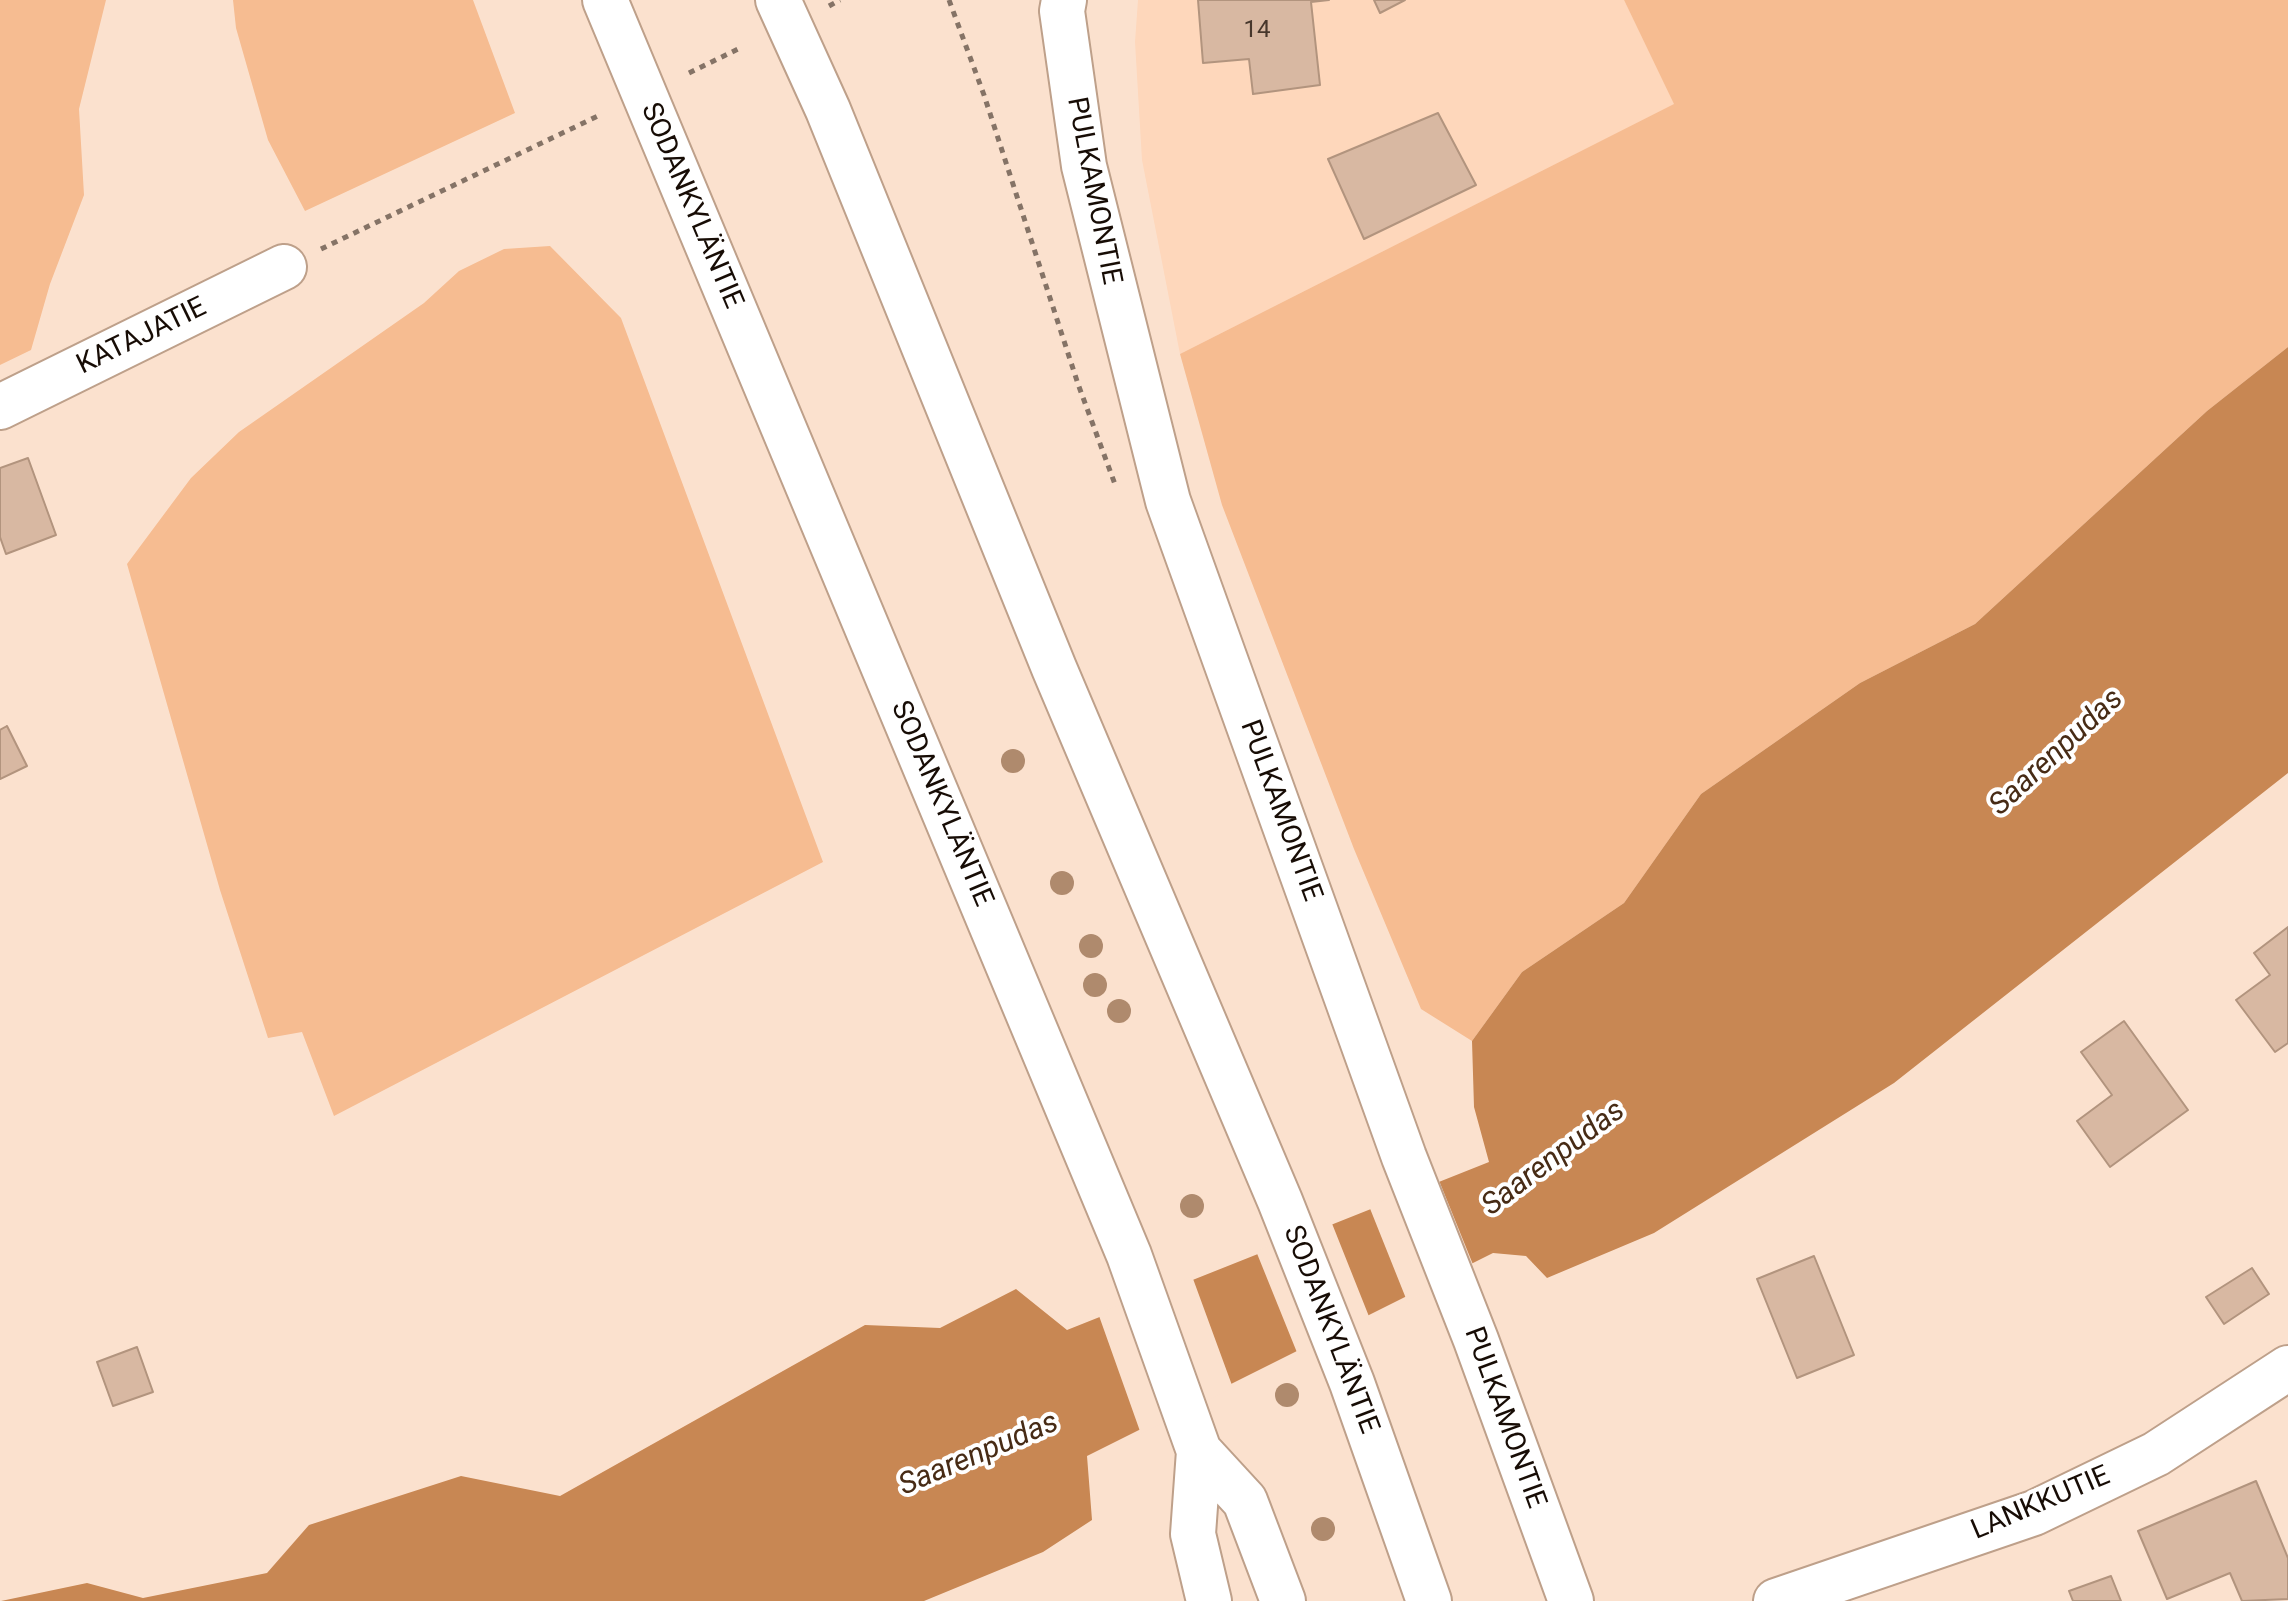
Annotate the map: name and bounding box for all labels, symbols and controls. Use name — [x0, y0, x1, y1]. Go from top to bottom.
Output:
house number: 14 — [1244, 17, 1270, 45]
street label: PULKAMONTIE — [1058, 94, 1128, 288]
street label: SODANKYLÄNTIE — [633, 98, 749, 314]
street label: KATAJATIE — [72, 291, 212, 383]
water label: Saarenpudas — [1983, 682, 2131, 824]
street label: SODANKYLÄNTIE — [883, 696, 999, 912]
street label: PULKAMONTIE — [1232, 716, 1328, 906]
water label: Saarenpudas — [1475, 1094, 1633, 1224]
street label: SODANKYLÄNTIE — [1275, 1221, 1385, 1439]
street label: PULKAMONTIE — [1456, 1323, 1552, 1513]
water label: Saarenpudas — [894, 1405, 1064, 1505]
street label: LANKKUTIE — [1967, 1460, 2115, 1548]

